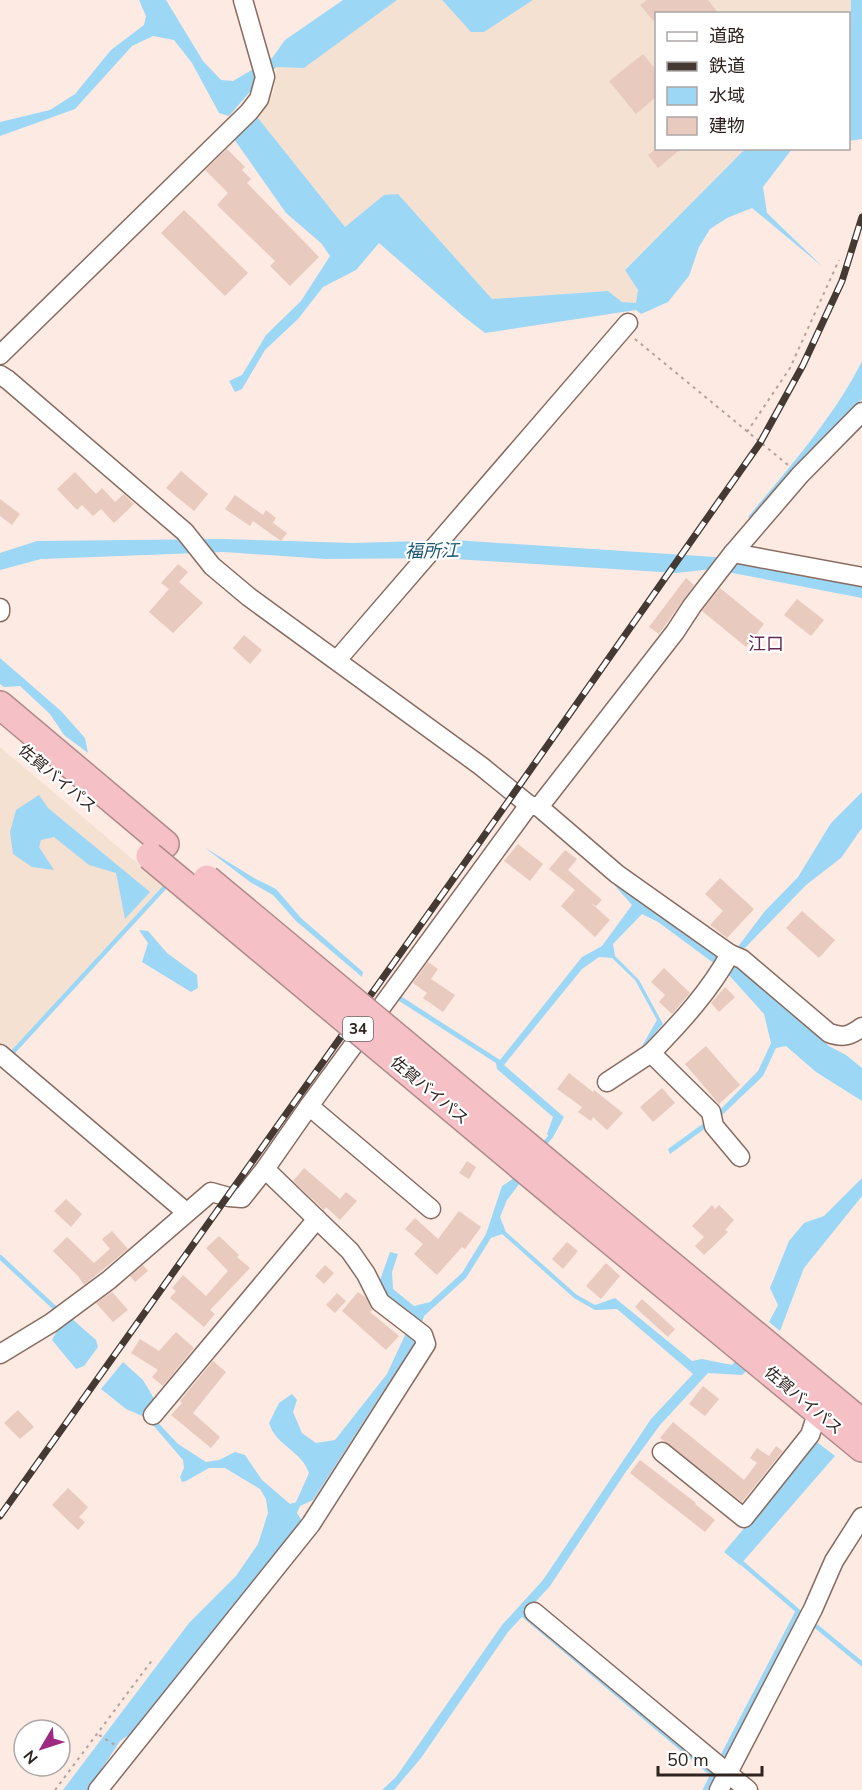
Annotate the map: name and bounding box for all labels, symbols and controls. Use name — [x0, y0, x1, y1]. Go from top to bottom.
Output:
legend — [655, 12, 850, 150]
text: 道路 — [709, 24, 745, 48]
text: 鉄道 — [709, 54, 745, 78]
text: 水域 — [709, 84, 745, 108]
text: 建物 — [709, 114, 745, 138]
water label: 福所江 — [405, 538, 461, 563]
district label: 江口 — [748, 632, 784, 656]
street label: 佐賀バイパス — [14, 740, 101, 818]
road number: 34 — [343, 1017, 373, 1041]
street label: 佐賀バイパス — [386, 1052, 473, 1130]
street label: 佐賀バイパス — [760, 1362, 847, 1440]
north arrow — [12, 1718, 72, 1778]
scale bar — [658, 1739, 762, 1777]
text: N — [19, 1745, 43, 1768]
text: 50 m — [667, 1748, 709, 1772]

